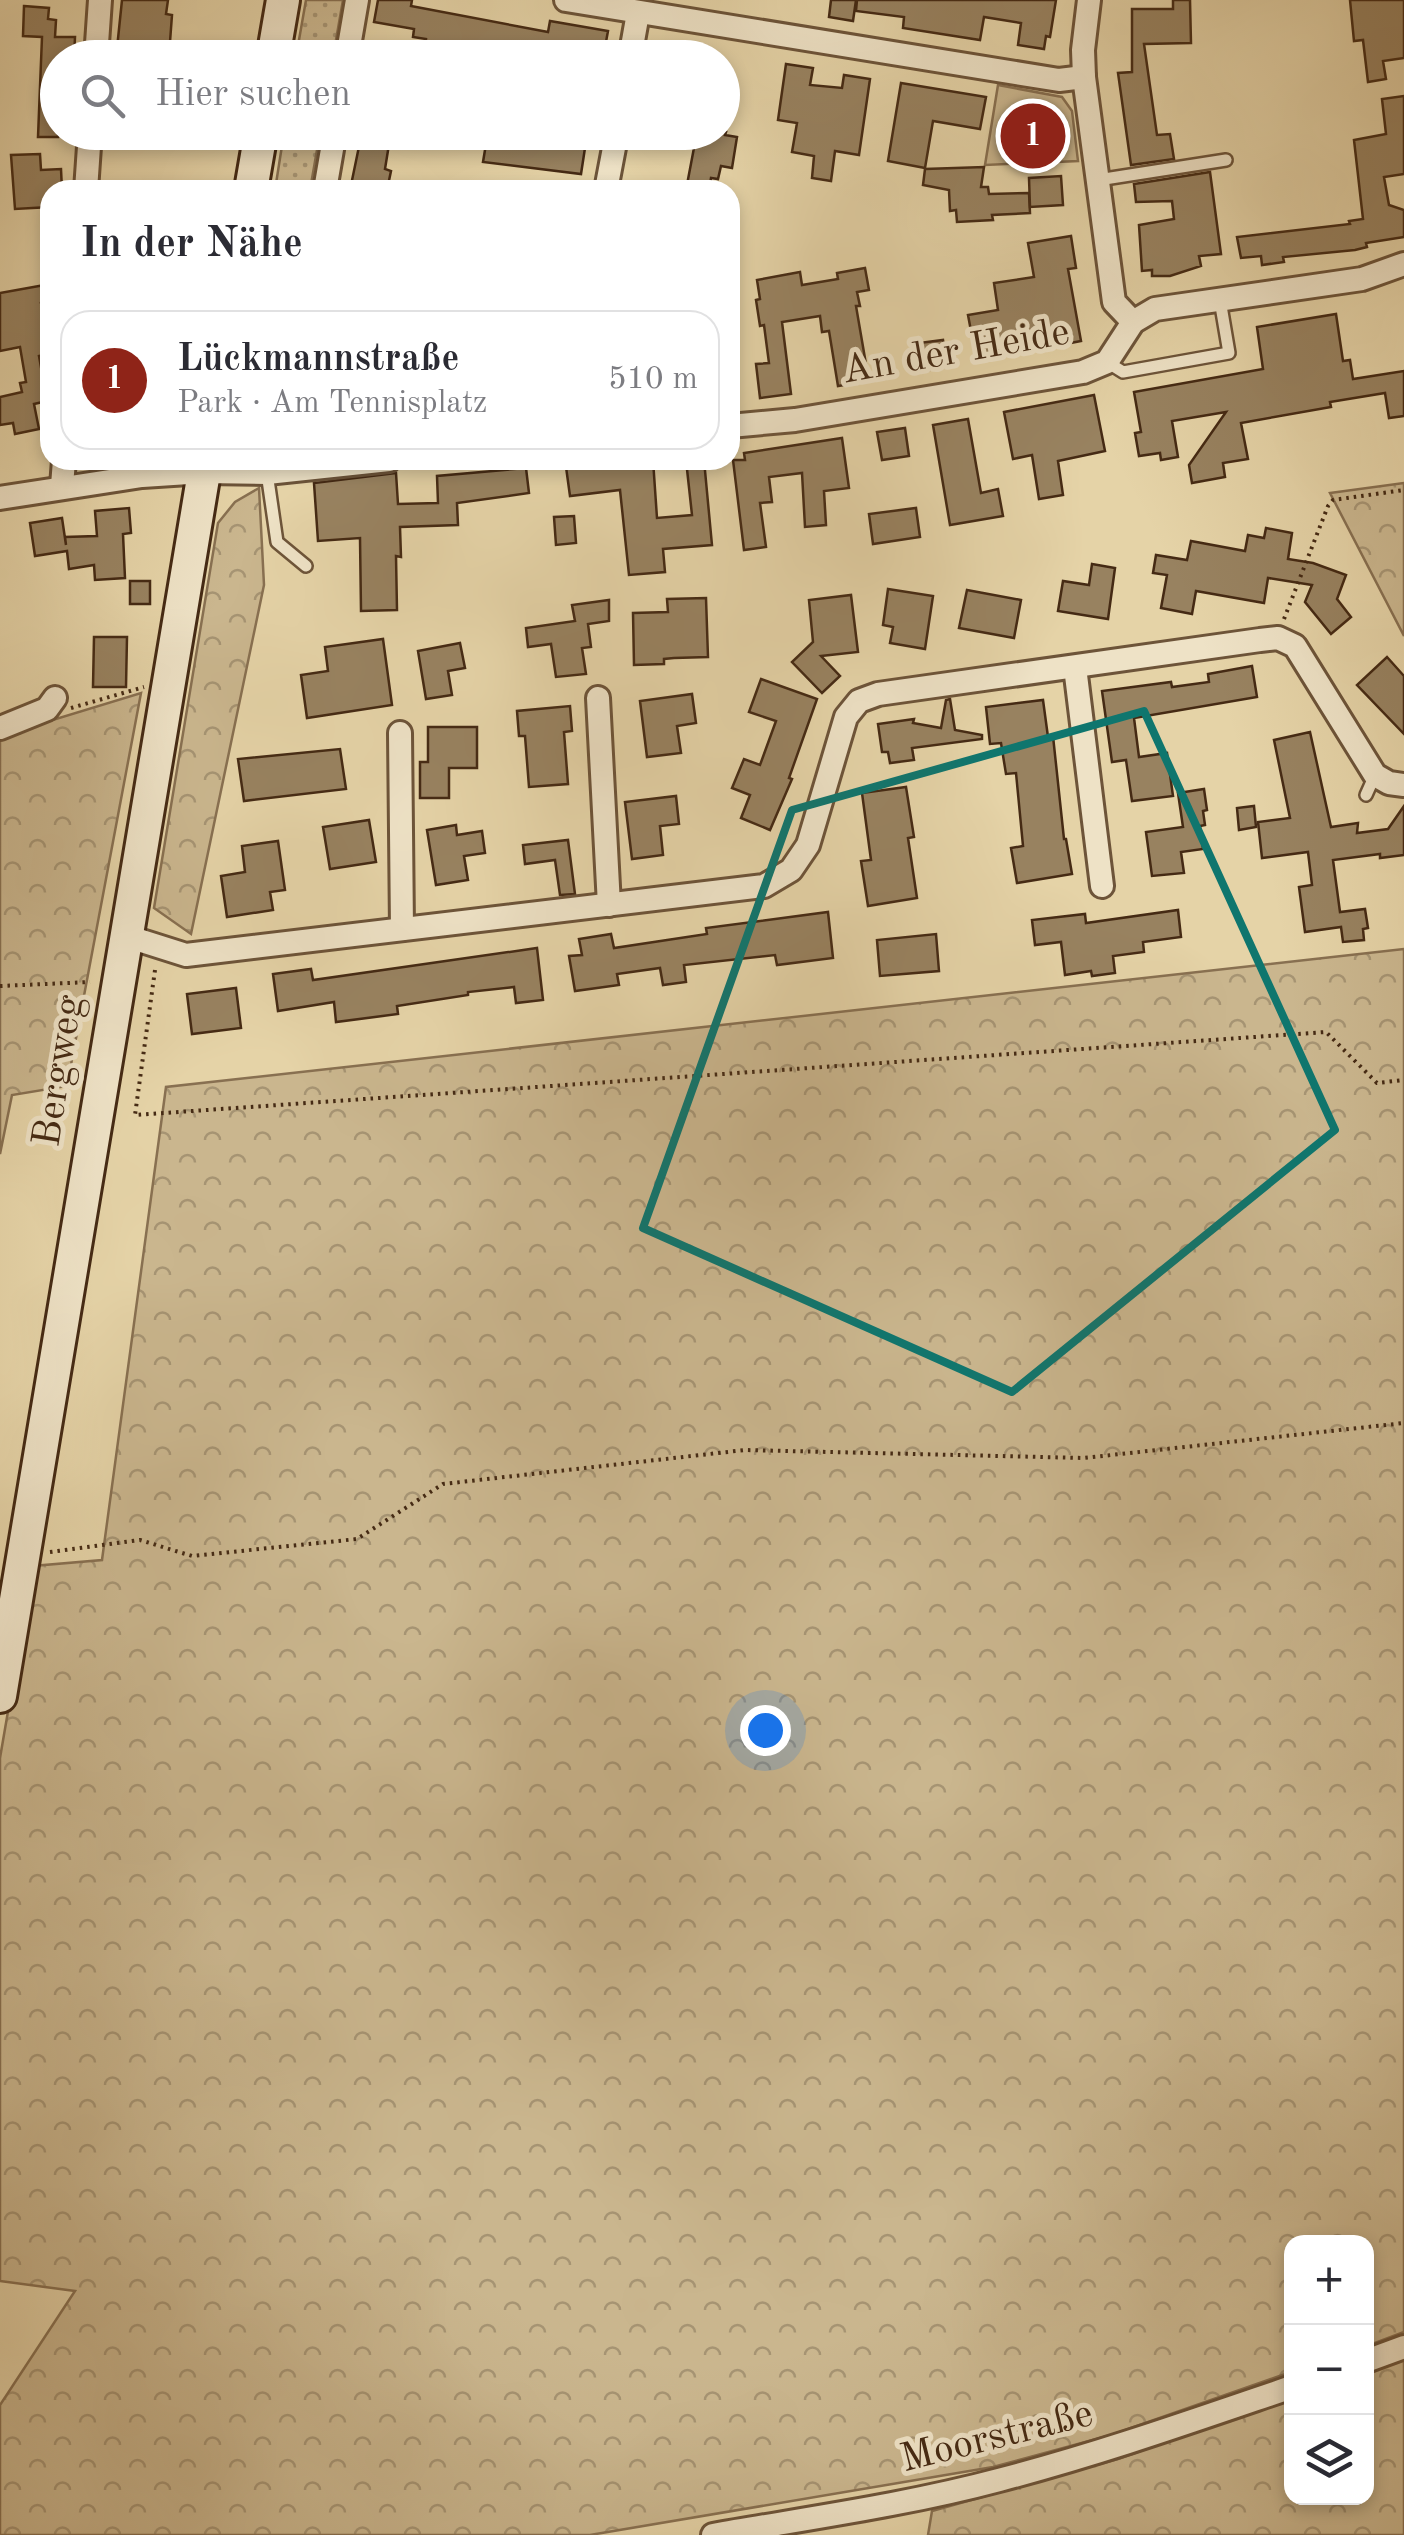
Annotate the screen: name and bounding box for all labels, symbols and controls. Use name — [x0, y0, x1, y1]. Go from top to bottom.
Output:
search box — [40, 40, 740, 150]
icon: search — [75, 68, 130, 123]
text: Hier suchen — [155, 76, 351, 114]
pin: 1 — [1000, 98, 1066, 174]
text: In der Nähe — [80, 224, 303, 266]
street label: An der Heide — [839, 313, 1073, 393]
text: Lückmannstraße — [177, 341, 459, 379]
text: 1 — [105, 364, 124, 396]
text: 510 m — [608, 364, 698, 396]
text: Park · Am Tennisplatz — [177, 388, 487, 420]
street label: Bergweg — [28, 992, 92, 1150]
your location — [740, 1705, 791, 1756]
map controls — [1284, 2235, 1374, 2505]
button: + — [1284, 2235, 1374, 2325]
button: − — [1284, 2325, 1374, 2415]
street label: Moorstraße — [897, 2395, 1097, 2481]
button: layers — [1284, 2415, 1374, 2505]

